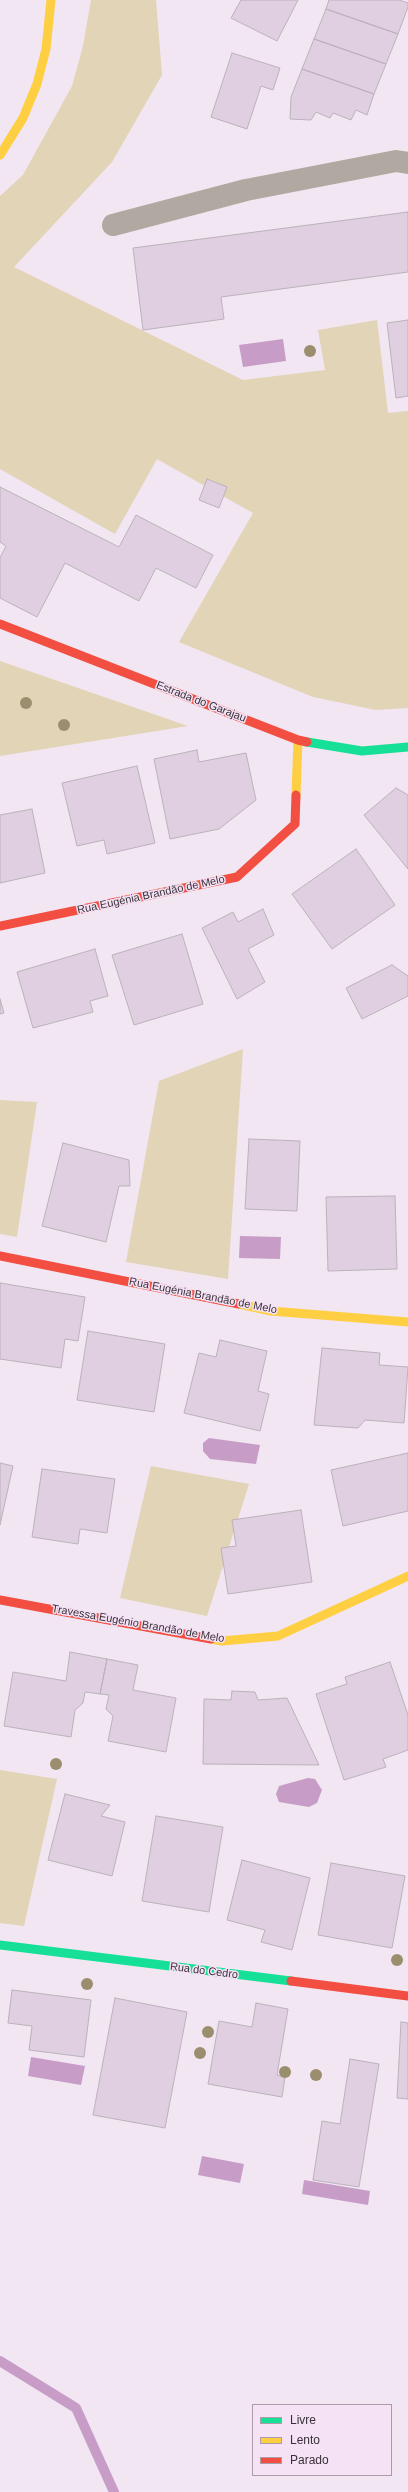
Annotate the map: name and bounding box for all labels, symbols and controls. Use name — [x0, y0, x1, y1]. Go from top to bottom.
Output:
street label: Estrada do Garajau — [154, 679, 248, 725]
street label: Rua Eugénia Brandão de Melo — [76, 873, 226, 917]
street label: Rua Eugénia Brandão de Melo — [128, 1275, 278, 1317]
street label: Travessa Eugénio Brandão de Melo — [51, 1602, 225, 1646]
street label: Rua do Cedro — [169, 1960, 239, 1982]
legend — [252, 2404, 392, 2476]
text: Livre — [290, 2413, 316, 2427]
text: Lento — [290, 2433, 320, 2447]
text: Parado — [290, 2453, 329, 2467]

